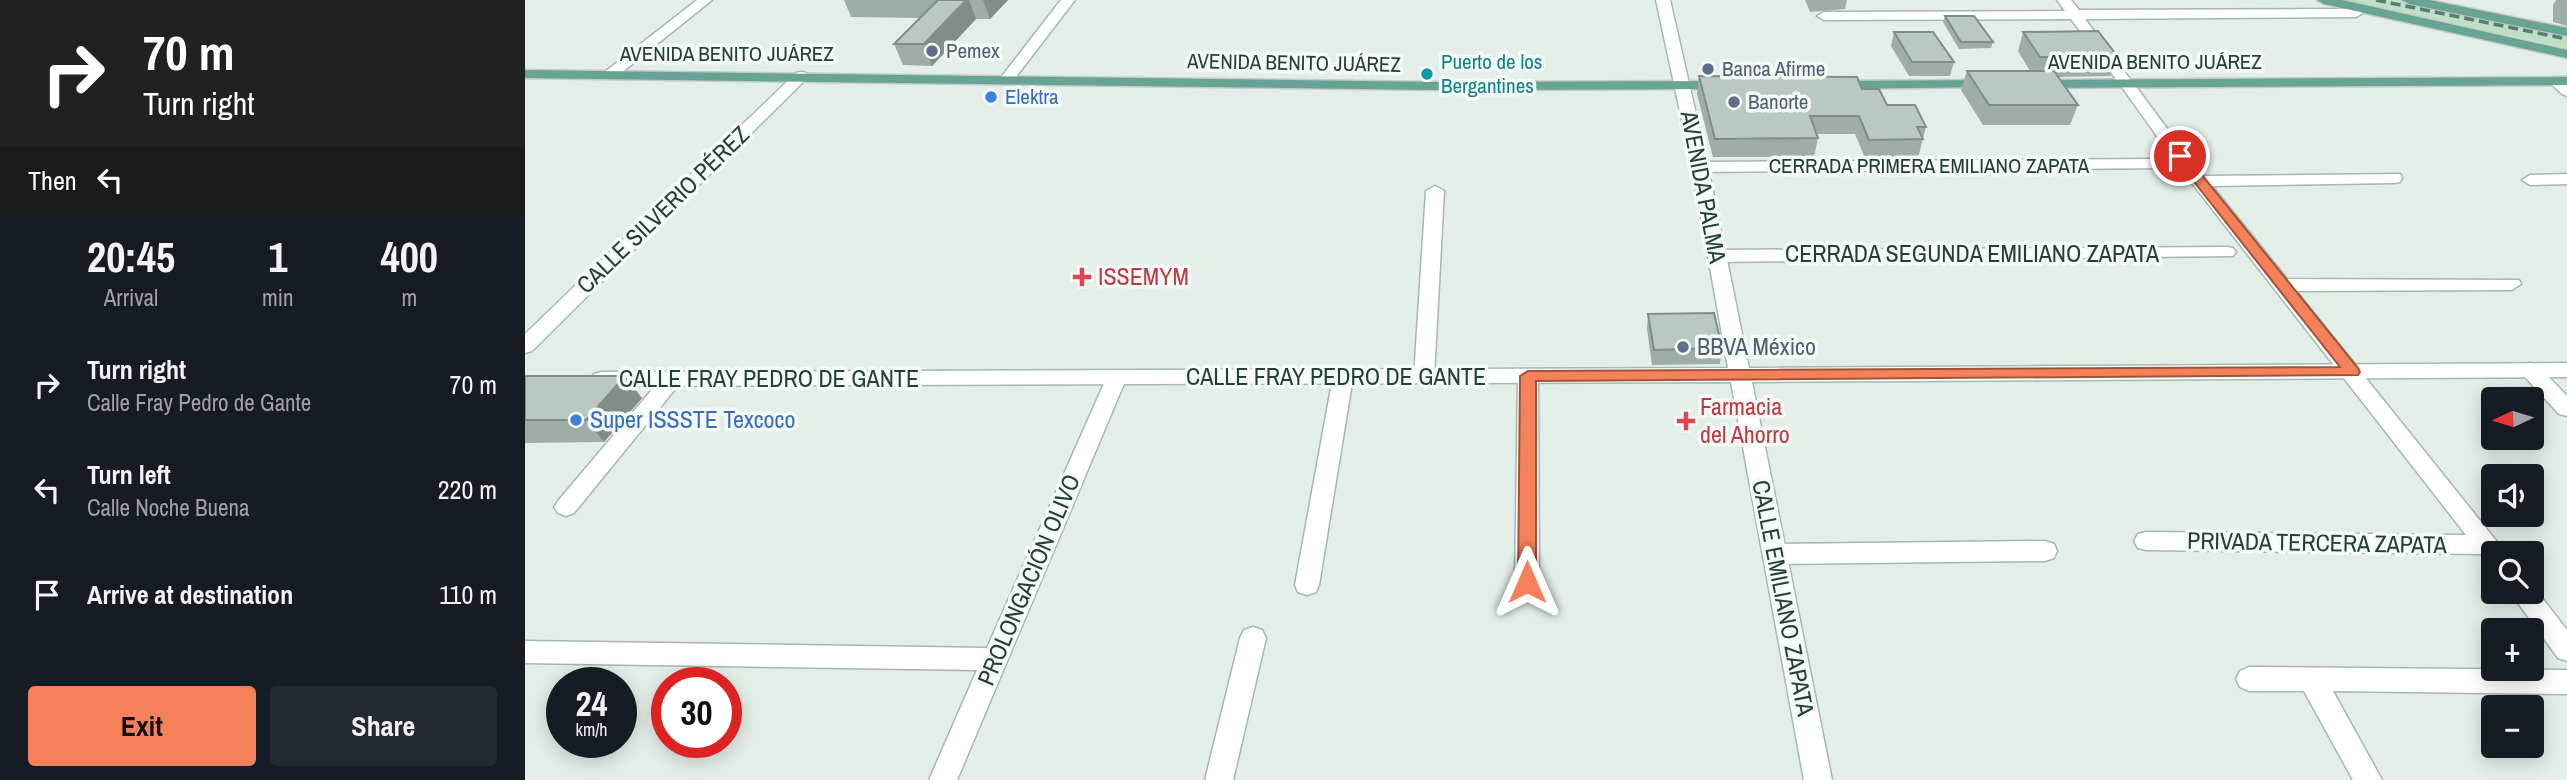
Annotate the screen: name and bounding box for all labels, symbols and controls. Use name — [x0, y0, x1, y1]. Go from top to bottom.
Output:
text: 70 m — [143, 19, 235, 85]
icon: right — [28, 28, 119, 119]
place label: Pemex — [946, 36, 1000, 65]
street label: AVENIDA BENITO JUÁREZ — [619, 39, 834, 68]
marker: Pemex — [924, 43, 940, 59]
street label: AVENIDA BENITO JUÁREZ — [1186, 46, 1402, 79]
place label: Puerto de los Bergantines — [1441, 47, 1542, 100]
street label: AVENIDA BENITO JUÁREZ — [2047, 47, 2262, 76]
place label: Banca Afirme — [1722, 54, 1825, 83]
marker: Banca Afirme — [1700, 61, 1716, 77]
marker: Puerto de los Bergantines — [1419, 66, 1435, 82]
text: Turn right — [143, 82, 255, 125]
place label: Elektra — [1005, 82, 1059, 111]
place label: Banorte — [1748, 87, 1808, 116]
marker: Elektra — [983, 89, 999, 105]
marker: Banorte — [1726, 94, 1742, 110]
street label: AVENIDA PALMA — [1673, 107, 1735, 267]
street label: CALLE SILVERIO PÉREZ — [569, 118, 756, 300]
pin — [2150, 126, 2210, 186]
icon: arrive — [2161, 137, 2199, 175]
street label: CERRADA PRIMERA EMILIANO ZAPATA — [1769, 151, 2090, 180]
icon: left — [91, 161, 129, 199]
text: Then — [28, 163, 77, 198]
text: 20:45 — [87, 229, 175, 285]
text: 1 — [268, 229, 287, 285]
text: 400 — [381, 229, 438, 285]
street label: CERRADA SEGUNDA EMILIANO ZAPATA — [1785, 237, 2160, 269]
place label: ISSEMYM — [1098, 260, 1189, 292]
marker: ISSEMYM — [1072, 267, 1092, 287]
text: Arrival — [104, 282, 158, 313]
text: min — [262, 282, 294, 313]
text: m — [401, 282, 417, 313]
place label: BBVA México — [1697, 330, 1816, 362]
marker: BBVA México — [1675, 339, 1691, 355]
text: Turn right — [87, 352, 186, 387]
street label: CALLE FRAY PEDRO DE GANTE — [1186, 360, 1486, 392]
street label: CALLE FRAY PEDRO DE GANTE — [619, 362, 919, 394]
icon: right — [28, 366, 66, 404]
text: 70 m — [450, 367, 497, 402]
text: Calle Fray Pedro de Gante — [87, 387, 311, 418]
north arrow — [2481, 387, 2545, 450]
map controls — [2481, 387, 2544, 758]
place label: Farmacia del Ahorro — [1700, 390, 1790, 450]
place label: Super ISSSTE Texcoco — [590, 403, 795, 435]
marker: Super ISSSTE Texcoco — [568, 412, 584, 428]
marker: Farmacia del Ahorro — [1678, 413, 1694, 429]
text: Turn left — [87, 457, 171, 492]
button: sound — [2481, 464, 2544, 527]
street label: PROLONGACIÓN OLIVO — [969, 469, 1087, 690]
icon: left — [28, 471, 66, 509]
text: 220 m — [438, 472, 497, 507]
street label: CALLE EMILIANO ZAPATA — [1745, 477, 1823, 719]
text: Calle Noche Buena — [87, 492, 250, 523]
street label: PRIVADA TERCERA ZAPATA — [2187, 524, 2448, 560]
button: search — [2481, 541, 2544, 604]
position arrow — [1490, 545, 1564, 619]
icon: arrive — [28, 576, 66, 614]
text: Arrive at destination — [87, 577, 293, 612]
text: 110 m — [439, 577, 497, 612]
button: + — [2481, 618, 2544, 681]
speed limit sign: 30 — [651, 667, 742, 758]
text: 24 — [576, 680, 607, 727]
button: Exit — [28, 686, 256, 766]
button: Share — [270, 686, 497, 766]
button: − — [2481, 695, 2544, 758]
text: km/h — [576, 717, 608, 742]

